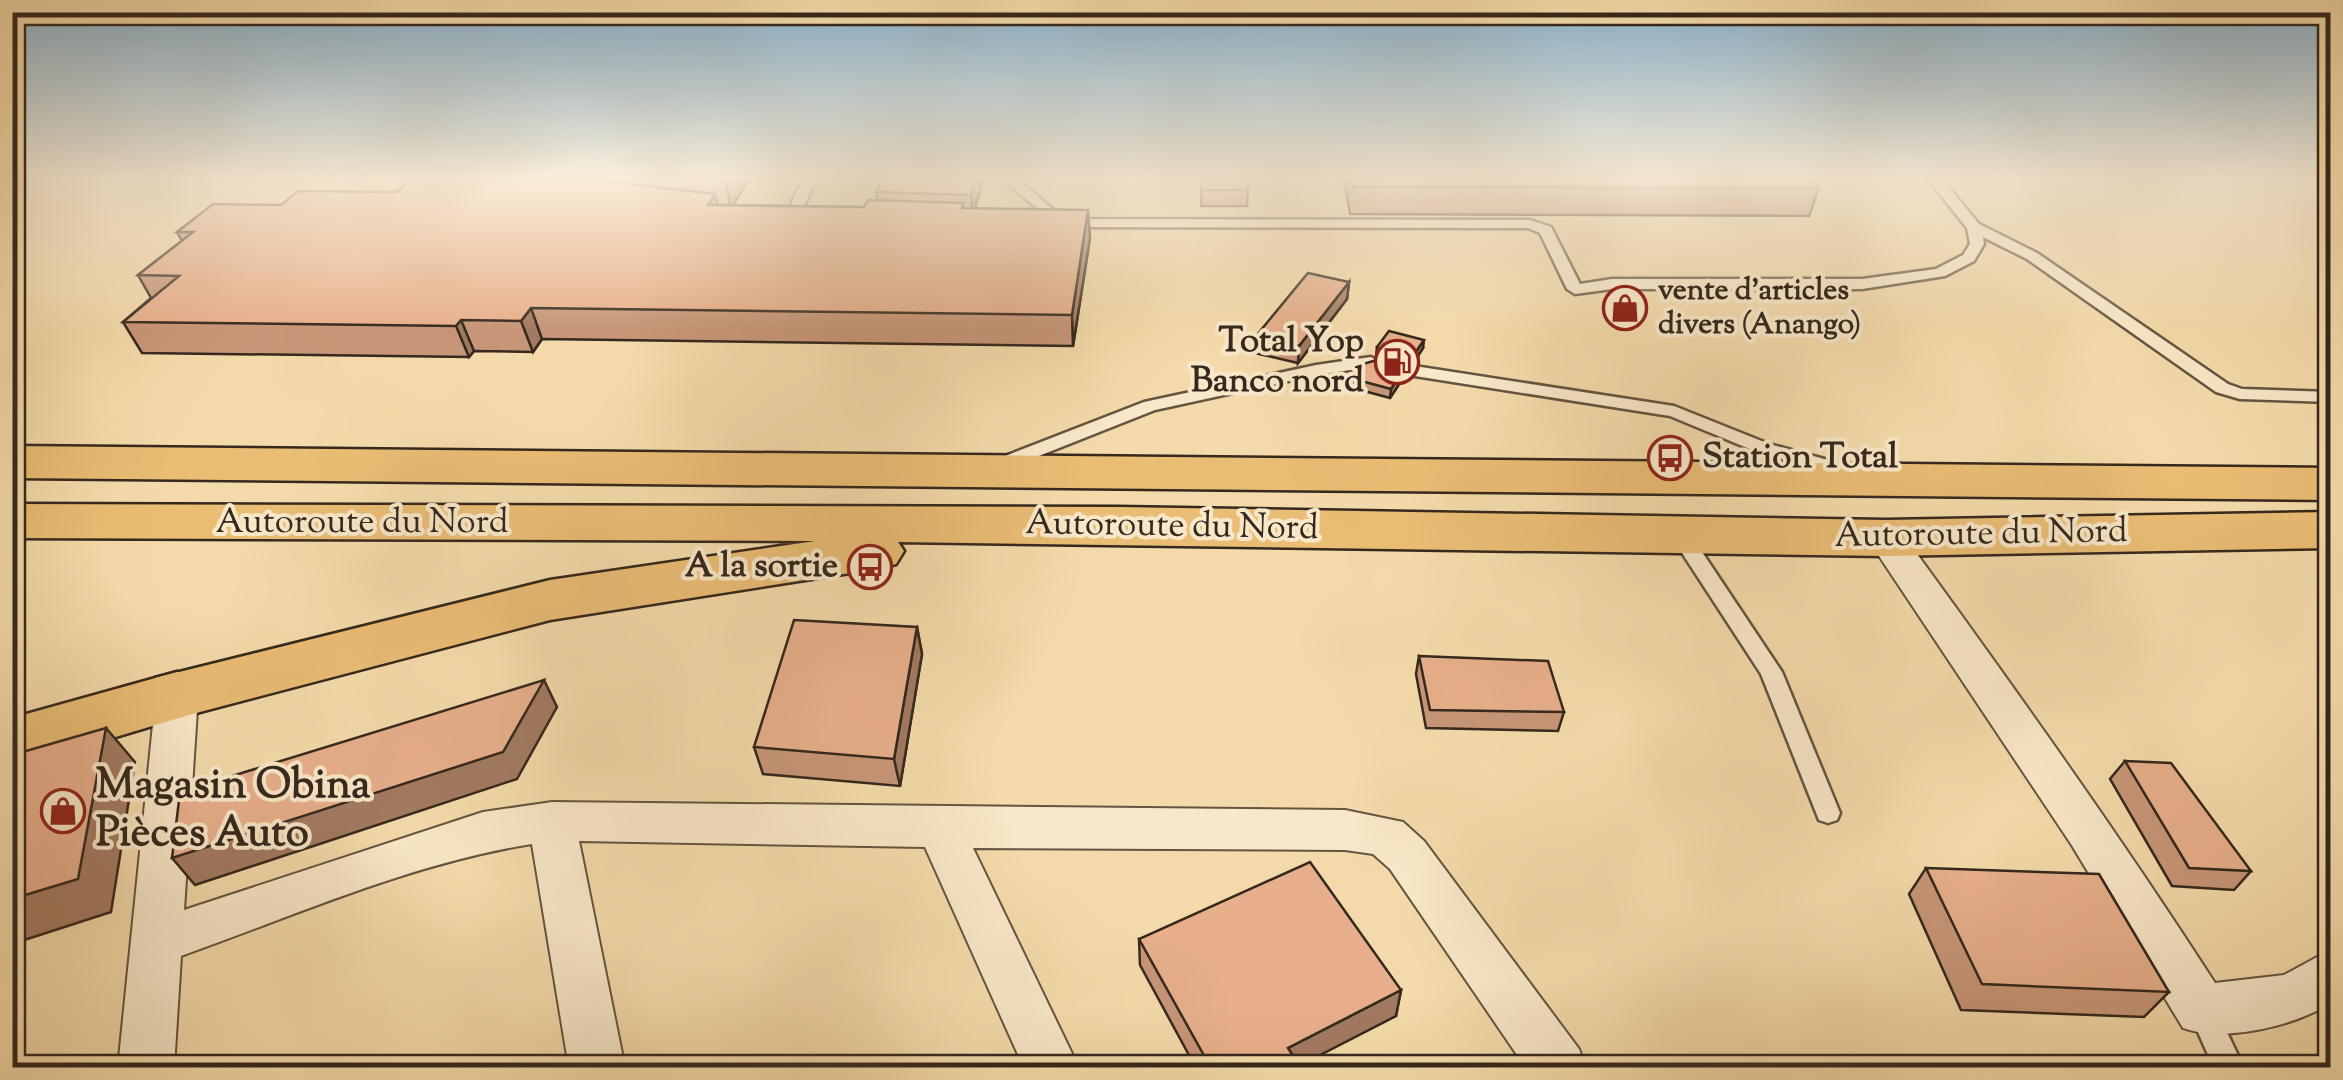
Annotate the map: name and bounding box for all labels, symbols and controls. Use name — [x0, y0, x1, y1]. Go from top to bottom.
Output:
place label: vente d'articles divers (Anango) — [1658, 270, 1861, 347]
shop icon: vente d'articles divers (Anango) — [1602, 285, 1648, 331]
place label: Total Yop Banco nord — [1191, 317, 1364, 408]
fuel station icon: Total Yop Banco nord — [1374, 339, 1420, 385]
place label: Station Total — [1702, 433, 1898, 484]
bus stop icon: Station Total — [1647, 435, 1693, 481]
street label: Autoroute du Nord — [215, 498, 509, 549]
street label: Autoroute du Nord — [1025, 499, 1319, 555]
street label: Autoroute du Nord — [1834, 507, 2128, 563]
place label: A la sortie — [685, 542, 838, 593]
bus stop icon: A la sortie — [847, 544, 893, 590]
place label: Magasin Obina Pièces Auto — [96, 757, 371, 865]
shop icon: Magasin Obina Pièces Auto — [40, 788, 86, 834]

